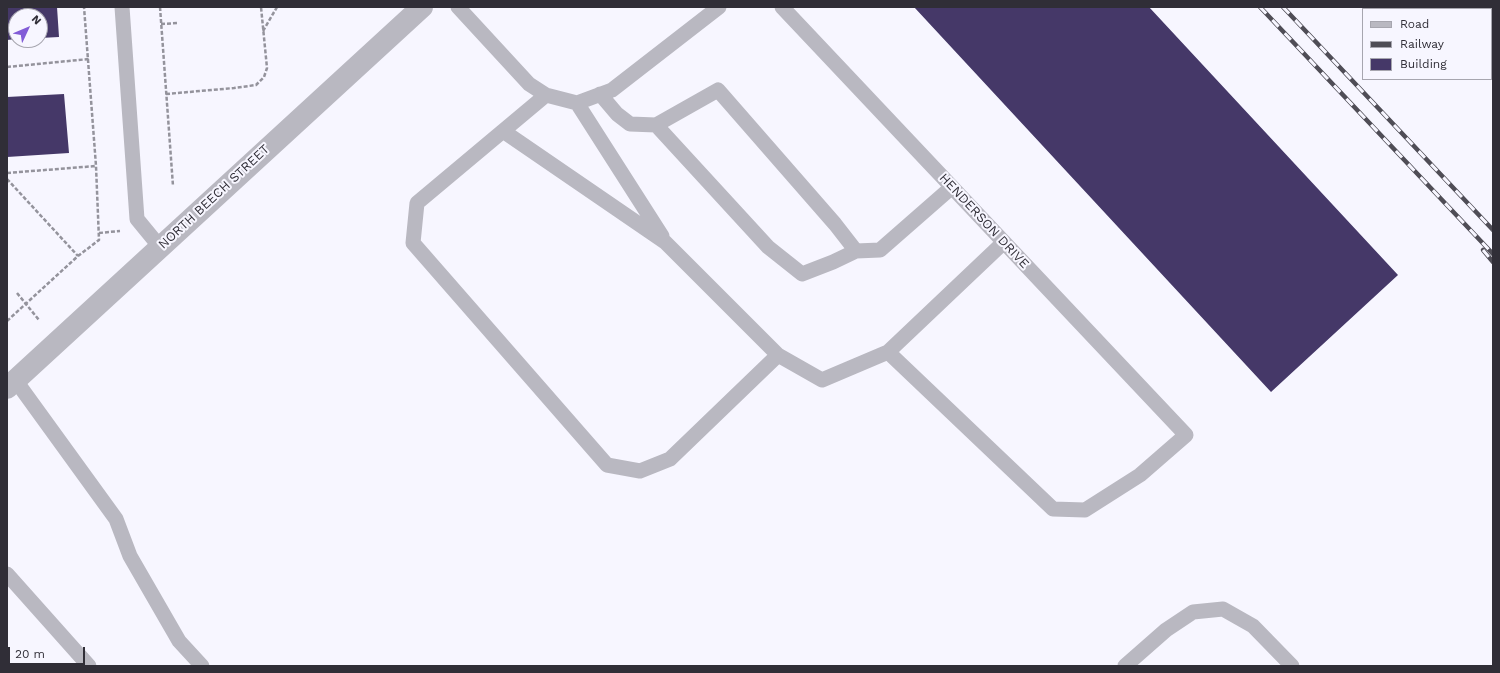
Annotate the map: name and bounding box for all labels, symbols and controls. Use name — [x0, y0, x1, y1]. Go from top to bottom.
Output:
north arrow — [8, 8, 48, 48]
legend — [1362, 8, 1492, 80]
text: N — [29, 13, 44, 27]
text: Road — [1400, 17, 1429, 31]
text: Railway — [1400, 37, 1444, 51]
text: Building — [1400, 57, 1447, 71]
street label: NORTH BEECH STREET — [155, 141, 273, 253]
street label: HENDERSON DRIVE — [936, 170, 1032, 272]
scale bar — [10, 639, 87, 665]
text: 20 m — [15, 647, 45, 661]

